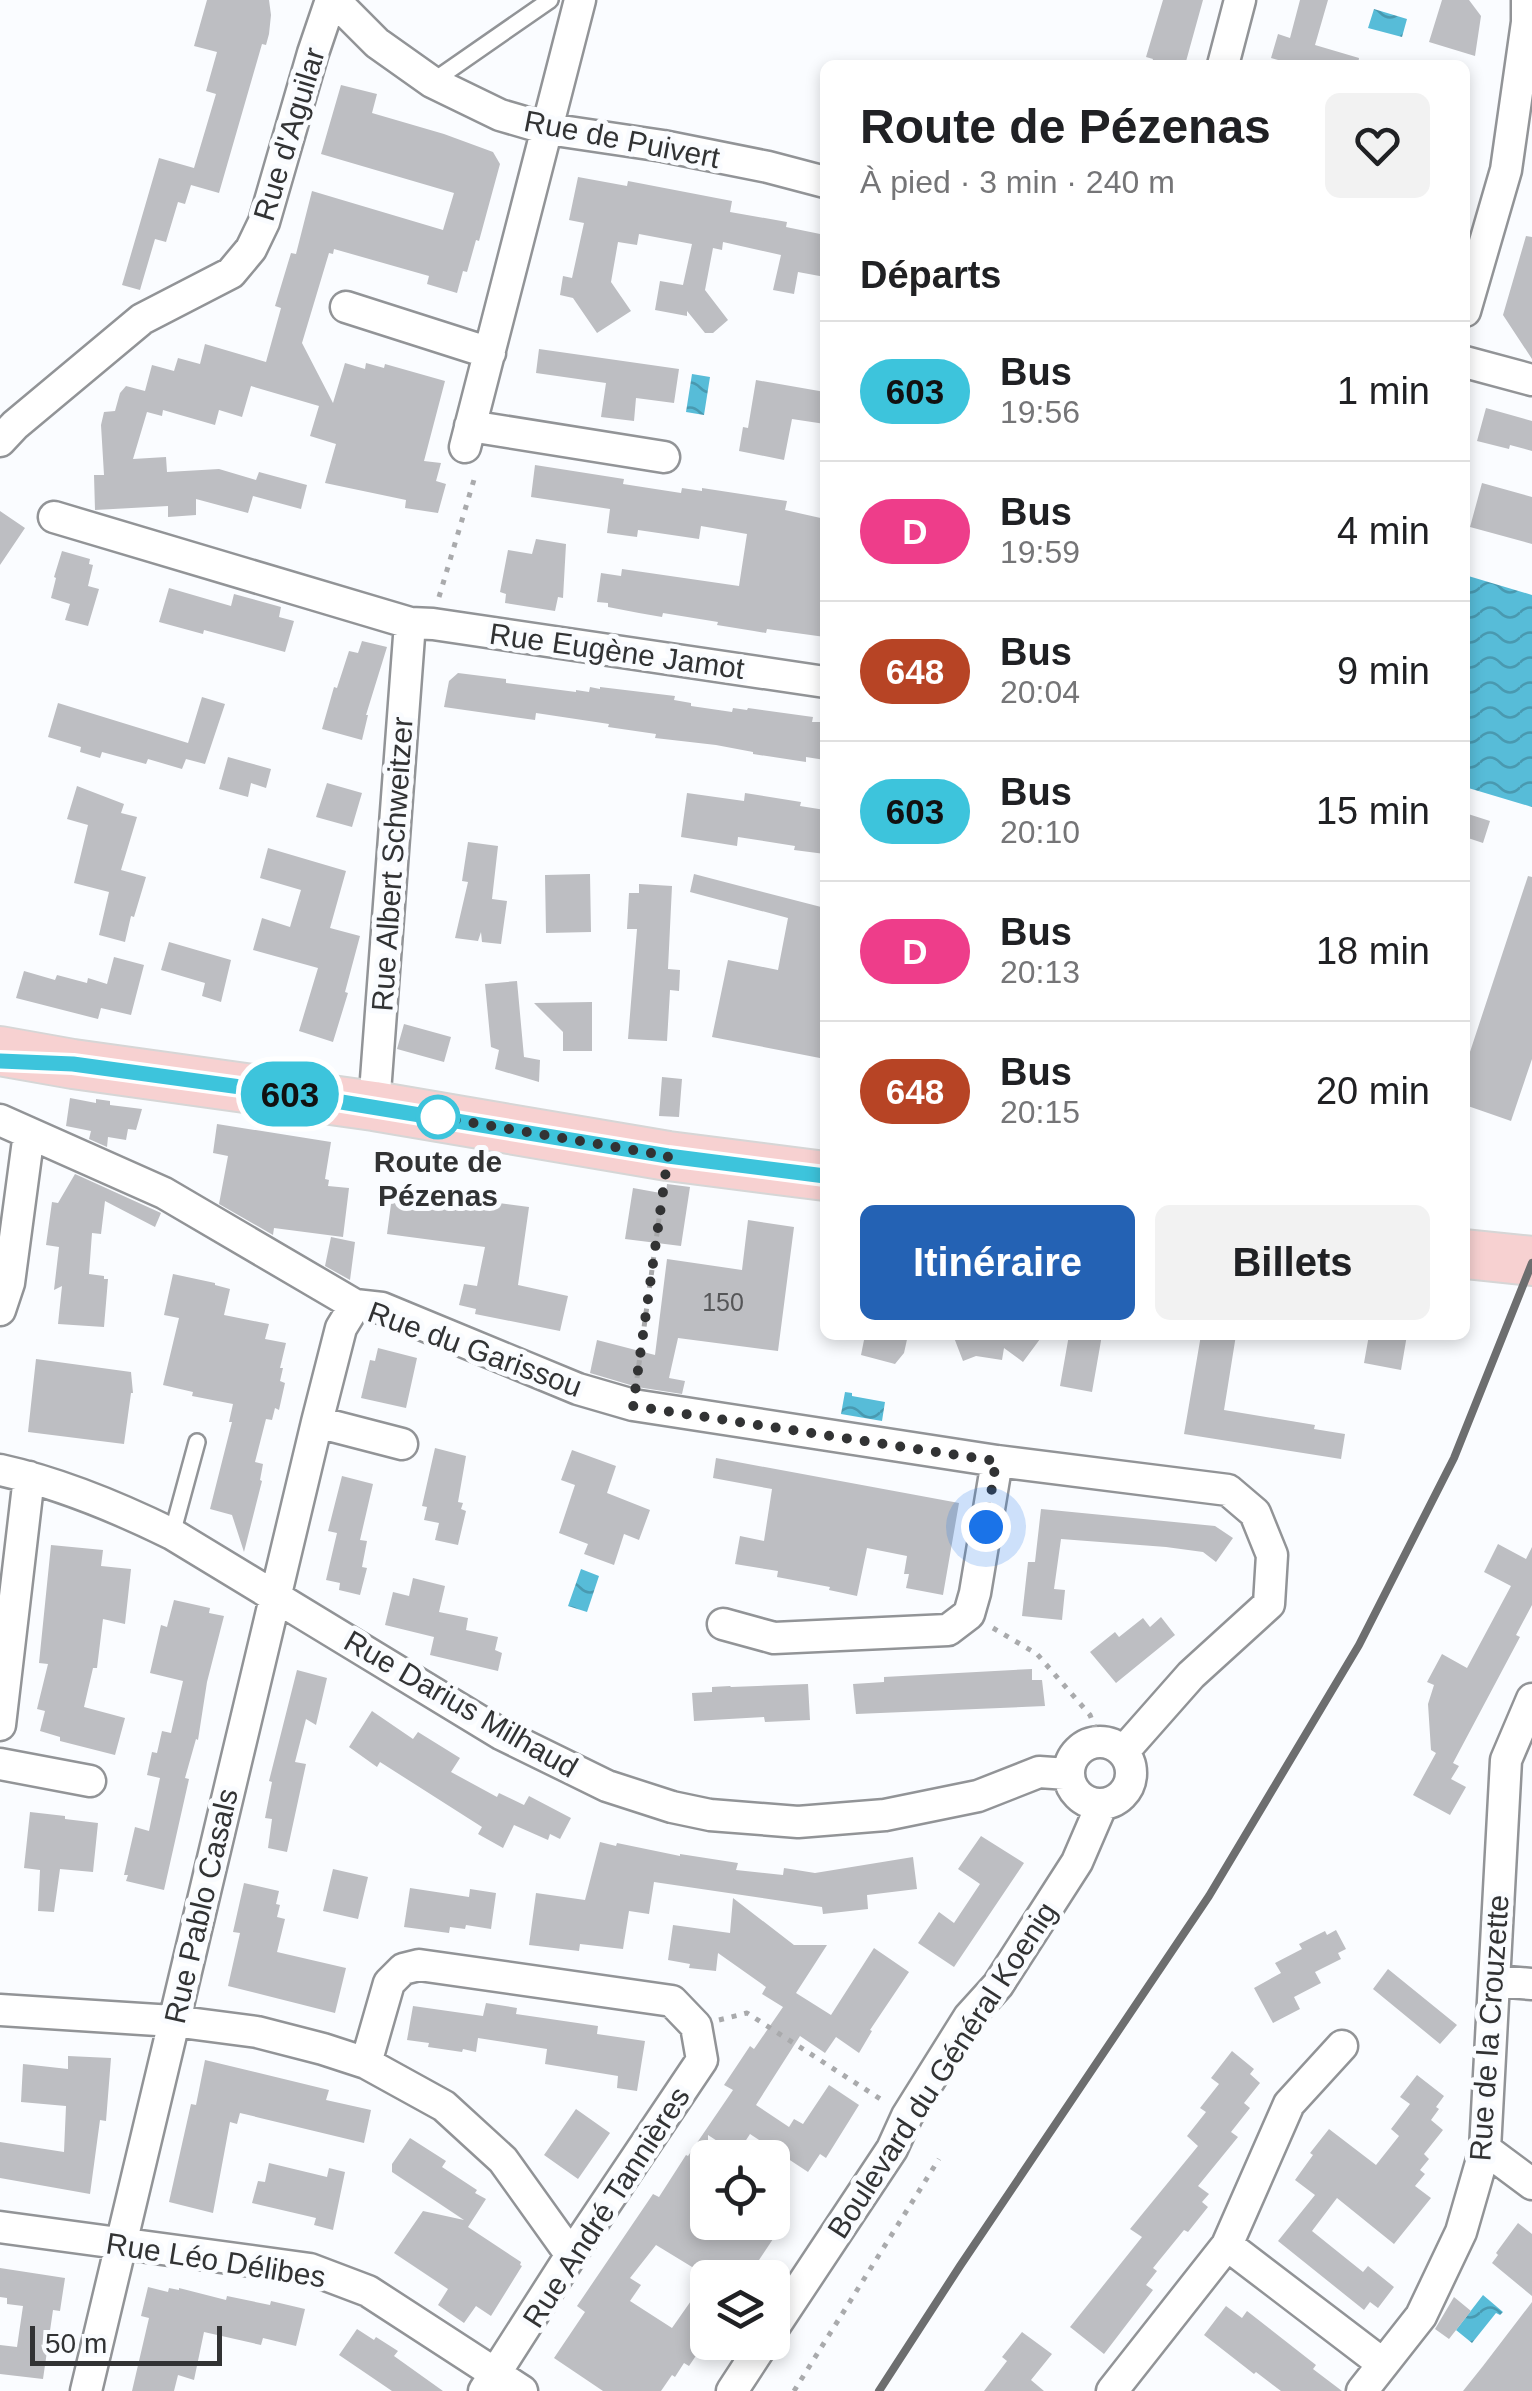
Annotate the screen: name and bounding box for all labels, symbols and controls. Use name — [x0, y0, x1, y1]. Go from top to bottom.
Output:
street label: Rue d'Aguilar — [247, 44, 331, 224]
button: heart — [1325, 93, 1430, 198]
text: Route de Pézenas — [860, 100, 1271, 153]
street label: Rue de Puivert — [521, 104, 723, 174]
text: À pied · 3 min · 240 m — [860, 164, 1175, 200]
text: Départs — [860, 254, 1002, 296]
text: Bus — [1000, 351, 1072, 393]
text: 1 min — [1337, 370, 1430, 412]
text: 603 — [886, 372, 944, 411]
text: 19:56 — [1000, 394, 1080, 430]
text: Bus — [1000, 491, 1072, 533]
text: 4 min — [1337, 510, 1430, 552]
text: D — [902, 512, 928, 551]
text: 19:59 — [1000, 534, 1080, 570]
street label: Rue Eugène Jamot — [488, 617, 747, 685]
text: Bus — [1000, 631, 1072, 673]
text: 9 min — [1337, 650, 1430, 692]
text: 648 — [886, 652, 944, 691]
text: 20:04 — [1000, 674, 1080, 710]
street label: Rue Albert Schweitzer — [365, 716, 419, 1012]
text: Bus — [1000, 771, 1072, 813]
text: 15 min — [1316, 790, 1430, 832]
text: 603 — [886, 792, 944, 831]
text: 20:10 — [1000, 814, 1080, 850]
text: Bus — [1000, 911, 1072, 953]
text: 18 min — [1316, 930, 1430, 972]
text: D — [902, 932, 928, 971]
text: 20:13 — [1000, 954, 1080, 990]
text: Bus — [1000, 1051, 1072, 1093]
line badge: 603 — [232, 1062, 348, 1126]
text: 20 min — [1316, 1070, 1430, 1112]
text: 648 — [886, 1072, 944, 1111]
text: 603 — [261, 1075, 319, 1114]
text: 20:15 — [1000, 1094, 1080, 1130]
marker: Route de Pézenas — [417, 1096, 459, 1138]
place label: Route de Pézenas — [374, 1145, 502, 1212]
button: Itinéraire — [860, 1205, 1135, 1320]
button: Billets — [1155, 1205, 1430, 1320]
house number: 150 — [702, 1288, 744, 1316]
street label: Rue du Garissou — [364, 1295, 586, 1403]
your location — [961, 1502, 1011, 1552]
street label: Rue Darius Milhaud — [339, 1624, 583, 1784]
street label: Rue Pablo Casals — [158, 1785, 244, 2027]
street label: Rue de la Crouzette — [1463, 1894, 1515, 2162]
street label: Boulevard du Général Koenig — [821, 1896, 1063, 2244]
street label: Rue André Tannières — [516, 2081, 696, 2333]
map controls — [690, 2140, 790, 2360]
button: locate — [690, 2140, 790, 2240]
street label: Rue Léo Délibes — [104, 2226, 328, 2294]
button: layers — [690, 2260, 790, 2360]
scale bar — [30, 2321, 222, 2366]
text: 50 m — [45, 2328, 107, 2359]

